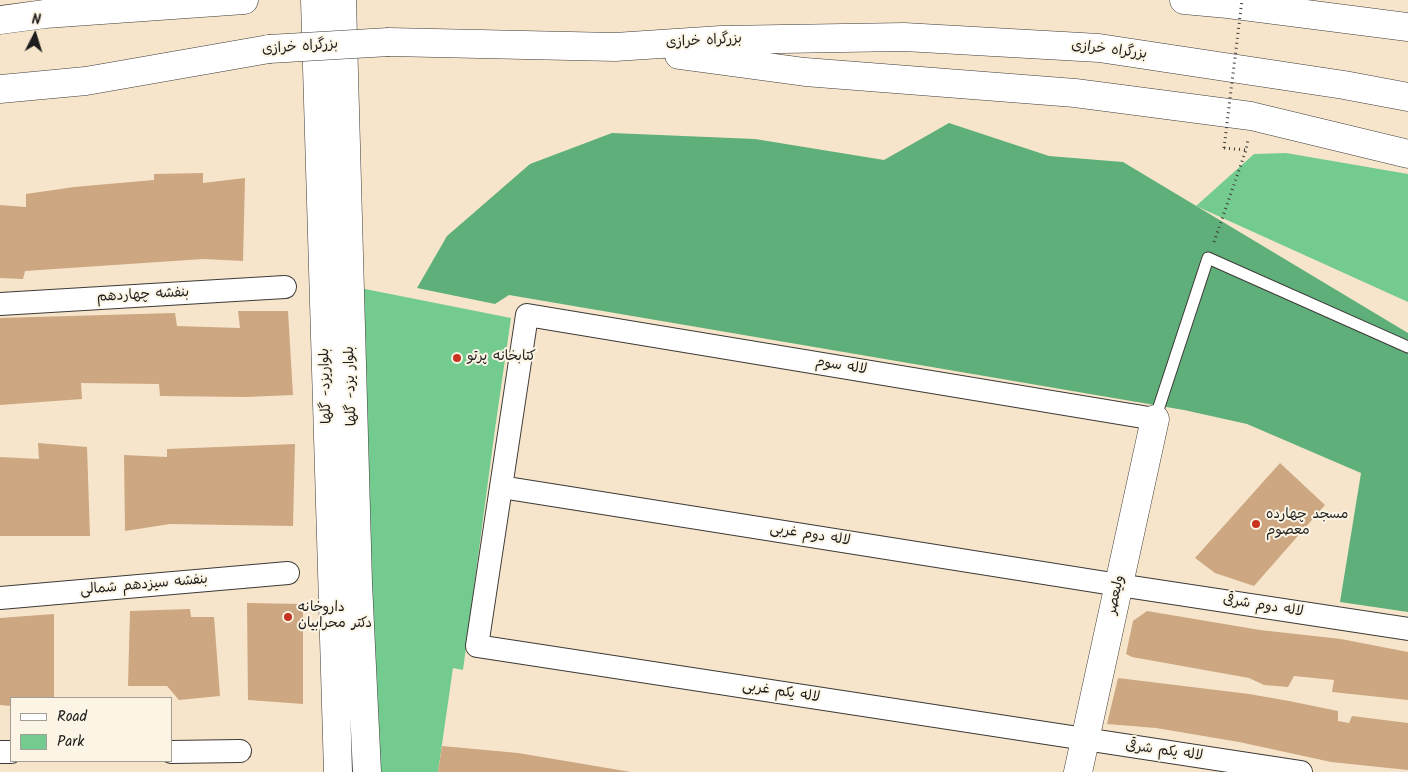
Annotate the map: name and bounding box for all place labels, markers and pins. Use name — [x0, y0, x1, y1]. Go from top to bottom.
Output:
place label: كتابخانه پرتو — [467, 350, 536, 366]
marker: كتابخانه پرتو — [451, 352, 463, 364]
place label: مسجد چهارده معصوم — [1266, 508, 1349, 540]
marker: مسجد چهارده معصوم — [1250, 518, 1262, 530]
place label: داروخانه دکتر محرابیان — [298, 601, 372, 634]
marker: داروخانه دکتر محرابیان — [282, 611, 294, 623]

